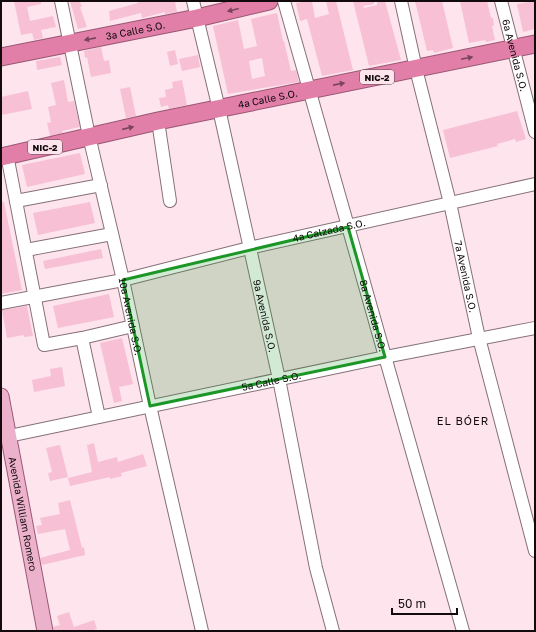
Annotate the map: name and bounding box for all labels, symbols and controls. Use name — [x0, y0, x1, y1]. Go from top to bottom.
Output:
one-way arrow — [226, 7, 239, 13]
street label: 3a Calle S.O. — [105, 18, 166, 42]
street label: 6a Avenida S.O. — [500, 18, 530, 93]
one-way arrow — [84, 37, 96, 43]
one-way arrow — [461, 55, 473, 61]
road number: NIC-2 — [360, 70, 394, 84]
one-way arrow — [333, 81, 346, 87]
street label: 4a Calle S.O. — [237, 87, 299, 111]
one-way arrow — [122, 125, 134, 131]
road number: NIC-2 — [28, 140, 62, 154]
street label: 4a Calzada S.O. — [291, 216, 367, 244]
street label: 7a Avenida S.O. — [452, 239, 479, 314]
street label: 10a Avenida S.O. — [117, 276, 145, 356]
street label: 9a Avenida S.O. — [251, 278, 279, 353]
street label: 8a Avenida S.O. — [357, 278, 389, 353]
street label: 5a Calle S.O. — [240, 369, 302, 393]
district label: EL BÓER — [437, 414, 489, 427]
street label: Avenida William Romero — [7, 456, 40, 572]
scale bar — [392, 590, 457, 616]
text: 50 m — [398, 596, 426, 611]

